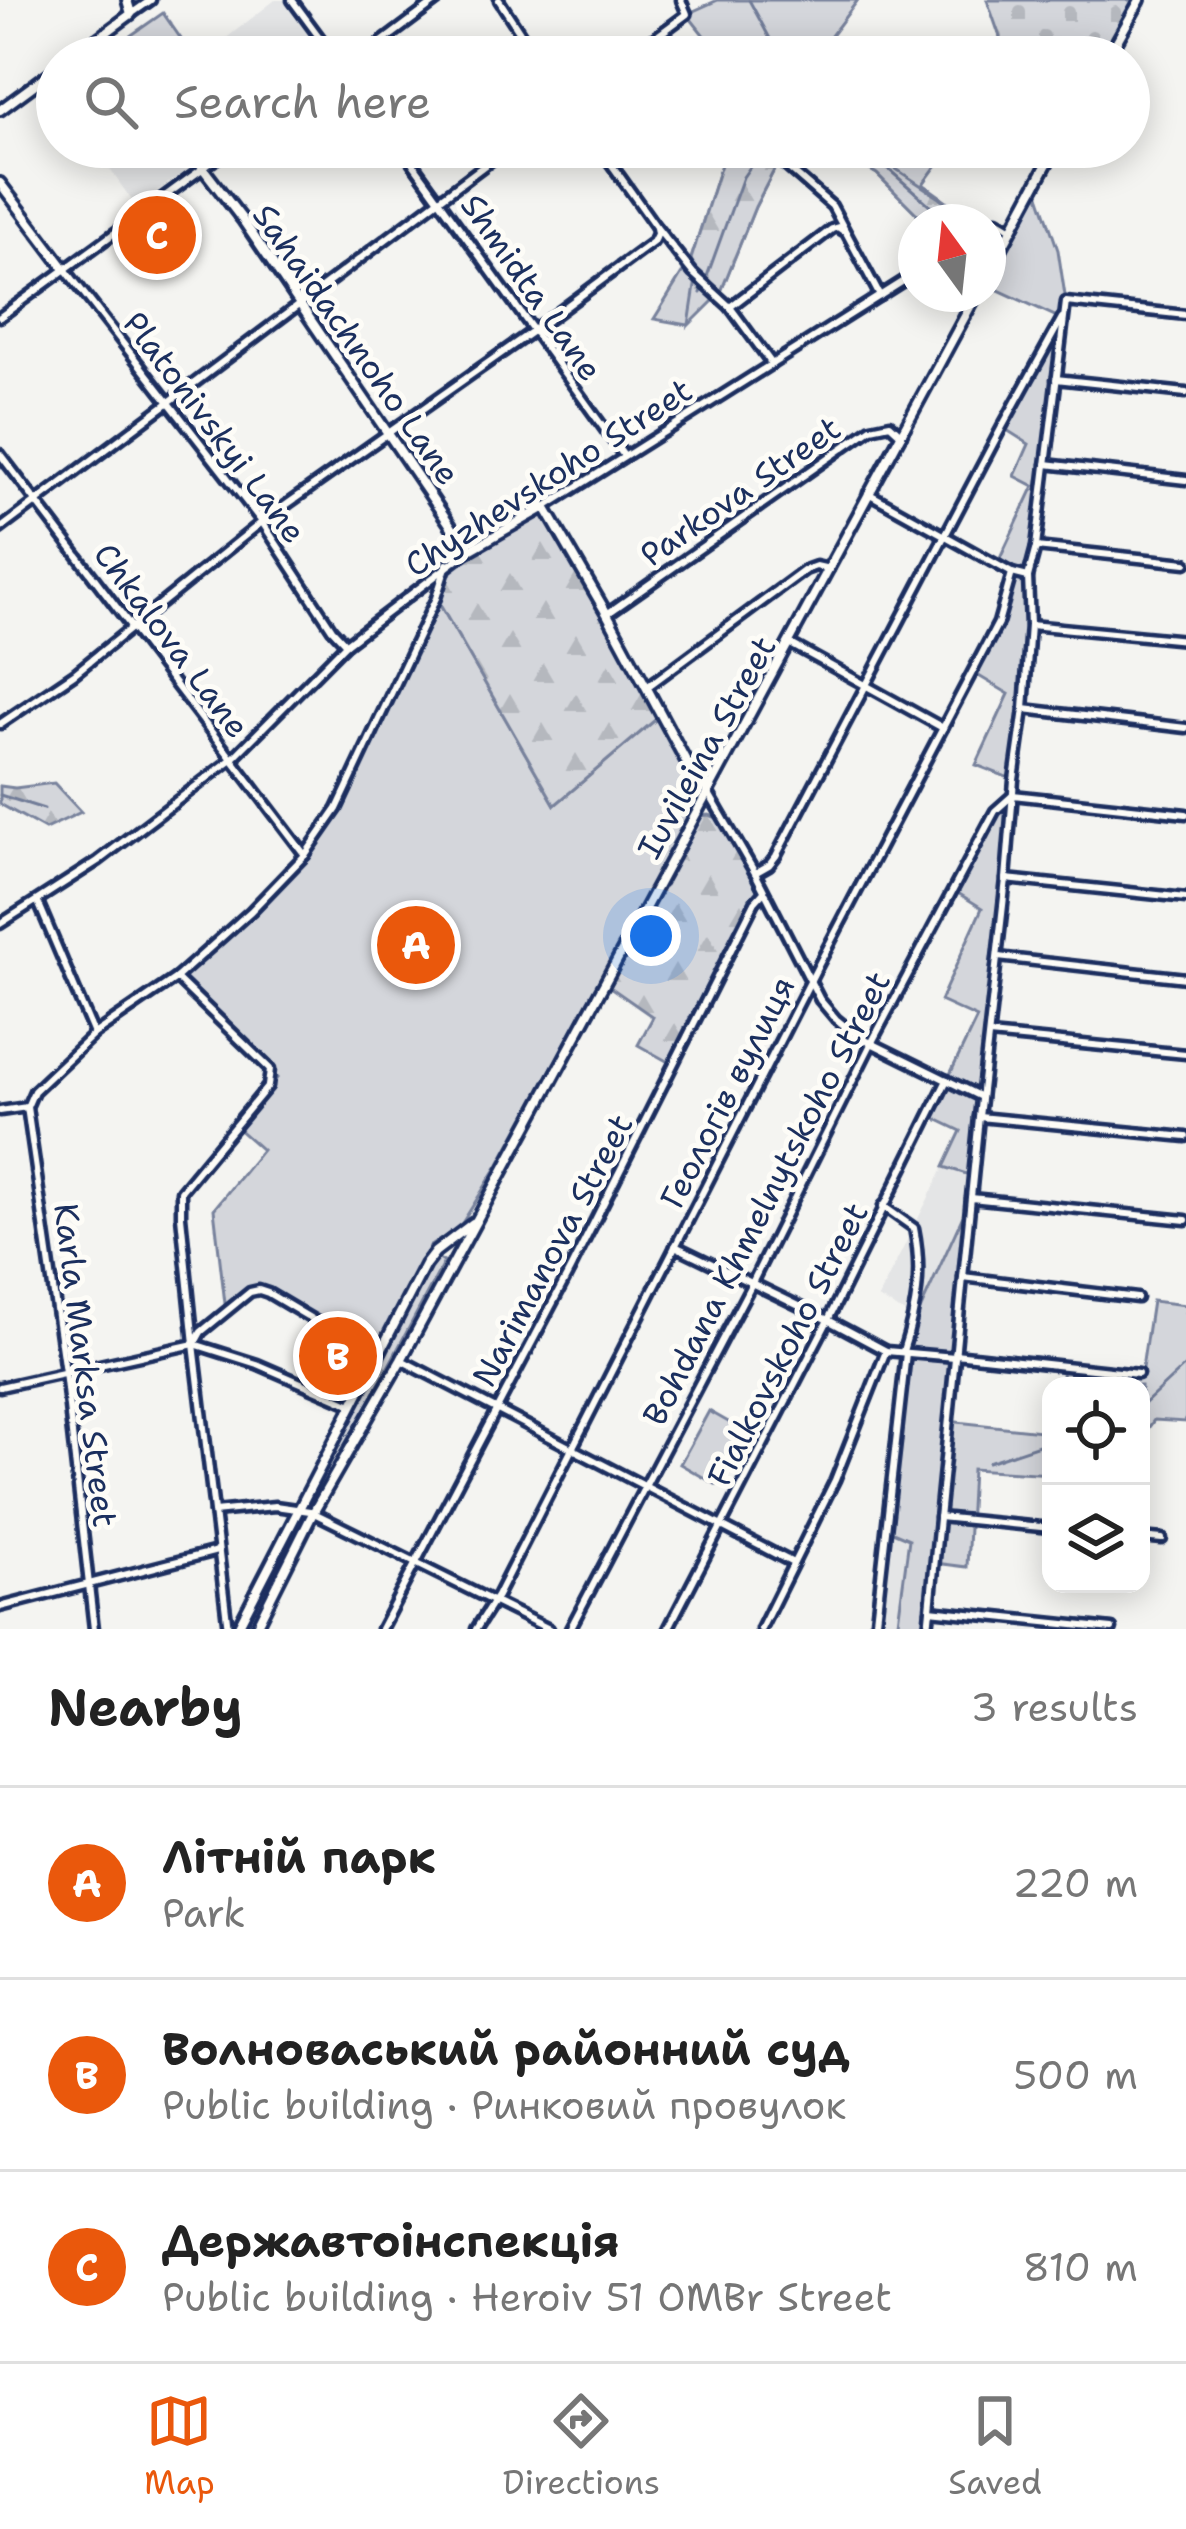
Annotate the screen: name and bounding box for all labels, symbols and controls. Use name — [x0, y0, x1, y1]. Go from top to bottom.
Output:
search box — [36, 36, 1150, 168]
icon: search — [78, 69, 144, 135]
text: Search here — [174, 72, 431, 132]
street label: Shmidta Lane — [450, 185, 613, 390]
pin: C — [118, 190, 196, 280]
street label: Sahaidachnoho Lane — [243, 195, 471, 494]
north arrow — [898, 204, 1006, 312]
street label: Platonivskyi Lane — [113, 302, 317, 552]
street label: Chyzhevskoho Street — [396, 368, 701, 587]
street label: Parkova Street — [631, 406, 849, 577]
street label: Chkalova Lane — [83, 534, 260, 747]
street label: Iuvileina Street — [627, 628, 786, 867]
pin: A — [377, 900, 455, 990]
your location — [621, 906, 681, 966]
street label: Bohdana Khmelnytskoho Street — [632, 963, 901, 1433]
street label: Геологів вулиця — [649, 968, 805, 1216]
street label: Narimanova Street — [462, 1106, 643, 1394]
street label: Fialkovskoho Street — [696, 1195, 879, 1494]
street label: Karla Marksa Street — [43, 1201, 128, 1530]
pin: B — [299, 1311, 377, 1401]
map controls — [1042, 1377, 1150, 1593]
button: locate — [1042, 1377, 1150, 1485]
button: layers — [1042, 1485, 1150, 1593]
text: Nearby — [48, 1673, 243, 1741]
text: 3 results — [971, 1681, 1138, 1733]
text: Літній парк — [162, 1827, 436, 1887]
text: A — [72, 1857, 102, 1909]
text: 220 m — [1012, 1857, 1138, 1909]
text: Park — [162, 1887, 246, 1939]
text: Волноваський районний суд — [162, 2019, 850, 2079]
text: B — [75, 2049, 99, 2101]
text: 500 m — [1013, 2049, 1138, 2101]
text: Public building · Ринковий провулок — [162, 2079, 846, 2131]
text: Державтоінспекція — [162, 2211, 620, 2271]
text: C — [75, 2241, 99, 2293]
text: 810 m — [1023, 2241, 1138, 2293]
text: Public building · Heroiv 51 OMBr Street — [162, 2271, 892, 2323]
tab: Map — [144, 2388, 215, 2505]
tab: Directions — [503, 2388, 660, 2505]
tab: Saved — [948, 2388, 1042, 2505]

